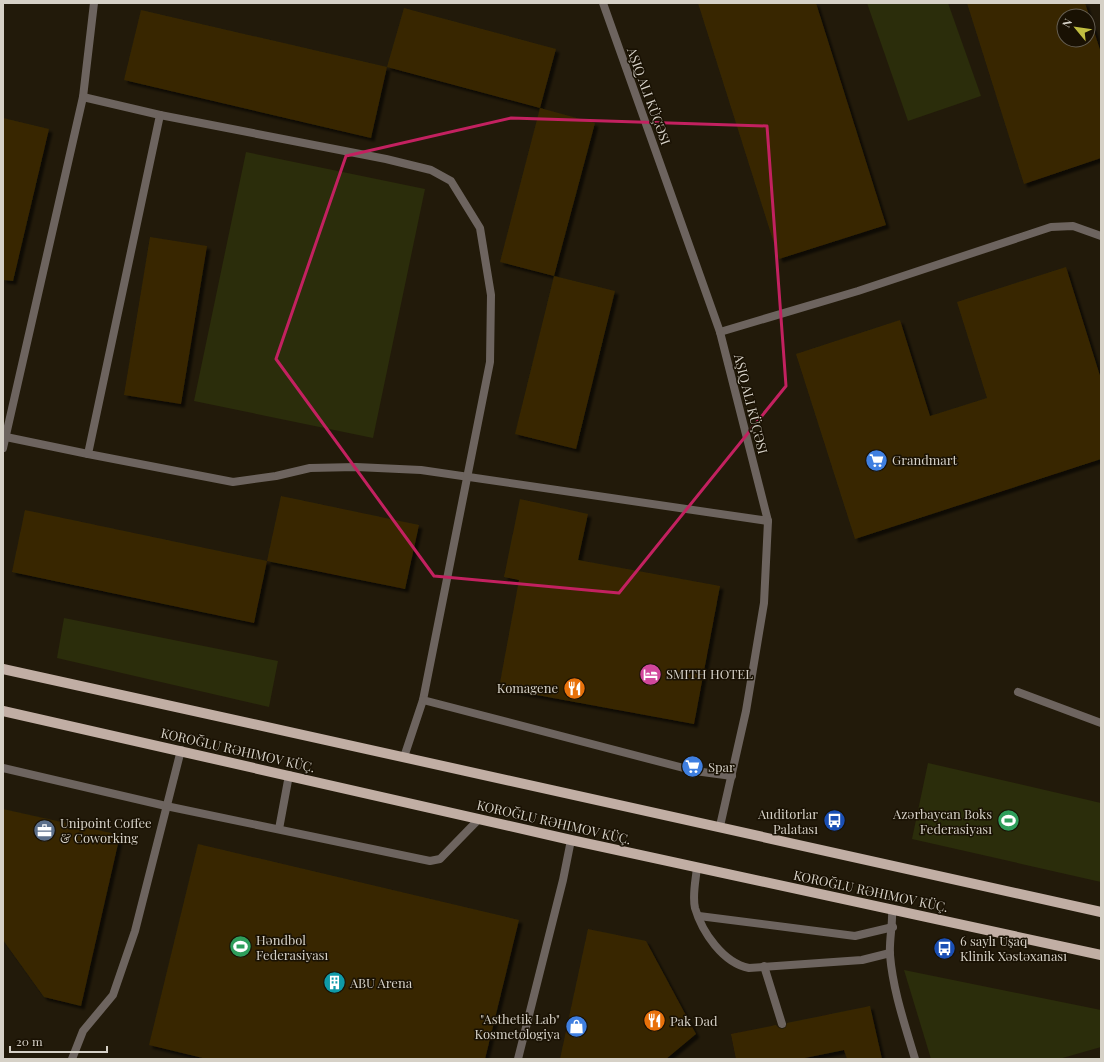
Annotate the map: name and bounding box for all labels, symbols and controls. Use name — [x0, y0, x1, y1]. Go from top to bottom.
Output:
north arrow — [1056, 8, 1096, 48]
text: N — [1058, 16, 1075, 30]
street label: AŞIQ ALI KÜÇƏSI — [624, 44, 675, 147]
street label: AŞIQ ALI KÜÇƏSI — [731, 351, 772, 456]
supermarket icon: Grandmart — [863, 447, 889, 473]
place label: Grandmart — [892, 451, 958, 468]
hotel icon: SMITH HOTEL — [637, 661, 663, 687]
place label: SMITH HOTEL — [666, 665, 753, 682]
restaurant icon: Komagene — [561, 675, 587, 701]
place label: Komagene — [497, 679, 558, 696]
street label: KOROĞLU RƏHIMOV KÜÇ. — [159, 723, 317, 776]
supermarket icon: Spar — [680, 754, 706, 780]
place label: Spar — [708, 758, 735, 775]
street label: KOROĞLU RƏHIMOV KÜÇ. — [475, 795, 633, 848]
place label: Auditorlar Palatası — [757, 805, 818, 837]
place label: Azərbaycan Boks Federasiyası — [892, 805, 992, 837]
bus stop icon: Auditorlar Palatası — [821, 808, 847, 834]
sports icon: Azərbaycan Boks Federasiyası — [995, 808, 1021, 834]
place label: Unipoint Coffee & Coworking — [60, 814, 152, 846]
office icon: Unipoint Coffee & Coworking — [32, 817, 58, 843]
street label: KOROĞLU RƏHIMOV KÜÇ. — [792, 866, 950, 915]
place label: Həndbol Federasiyası — [256, 931, 328, 963]
place label: 6 saylı Uşaq Klinik Xəstəxanası — [960, 932, 1067, 964]
sports icon: Həndbol Federasiyası — [228, 934, 254, 960]
bus stop icon: 6 saylı Uşaq Klinik Xəstəxanası — [932, 935, 958, 961]
building icon: ABU Arena — [321, 970, 347, 996]
place label: ABU Arena — [349, 974, 413, 991]
restaurant icon: Pak Dad — [641, 1008, 667, 1034]
place label: "Asthetik Lab" Kosmetologiya — [474, 1010, 561, 1042]
place label: Pak Dad — [670, 1012, 718, 1029]
shop icon: "Asthetik Lab" Kosmetologiya — [563, 1013, 589, 1039]
scale bar — [10, 1028, 107, 1054]
text: 20 m — [16, 1033, 43, 1049]

